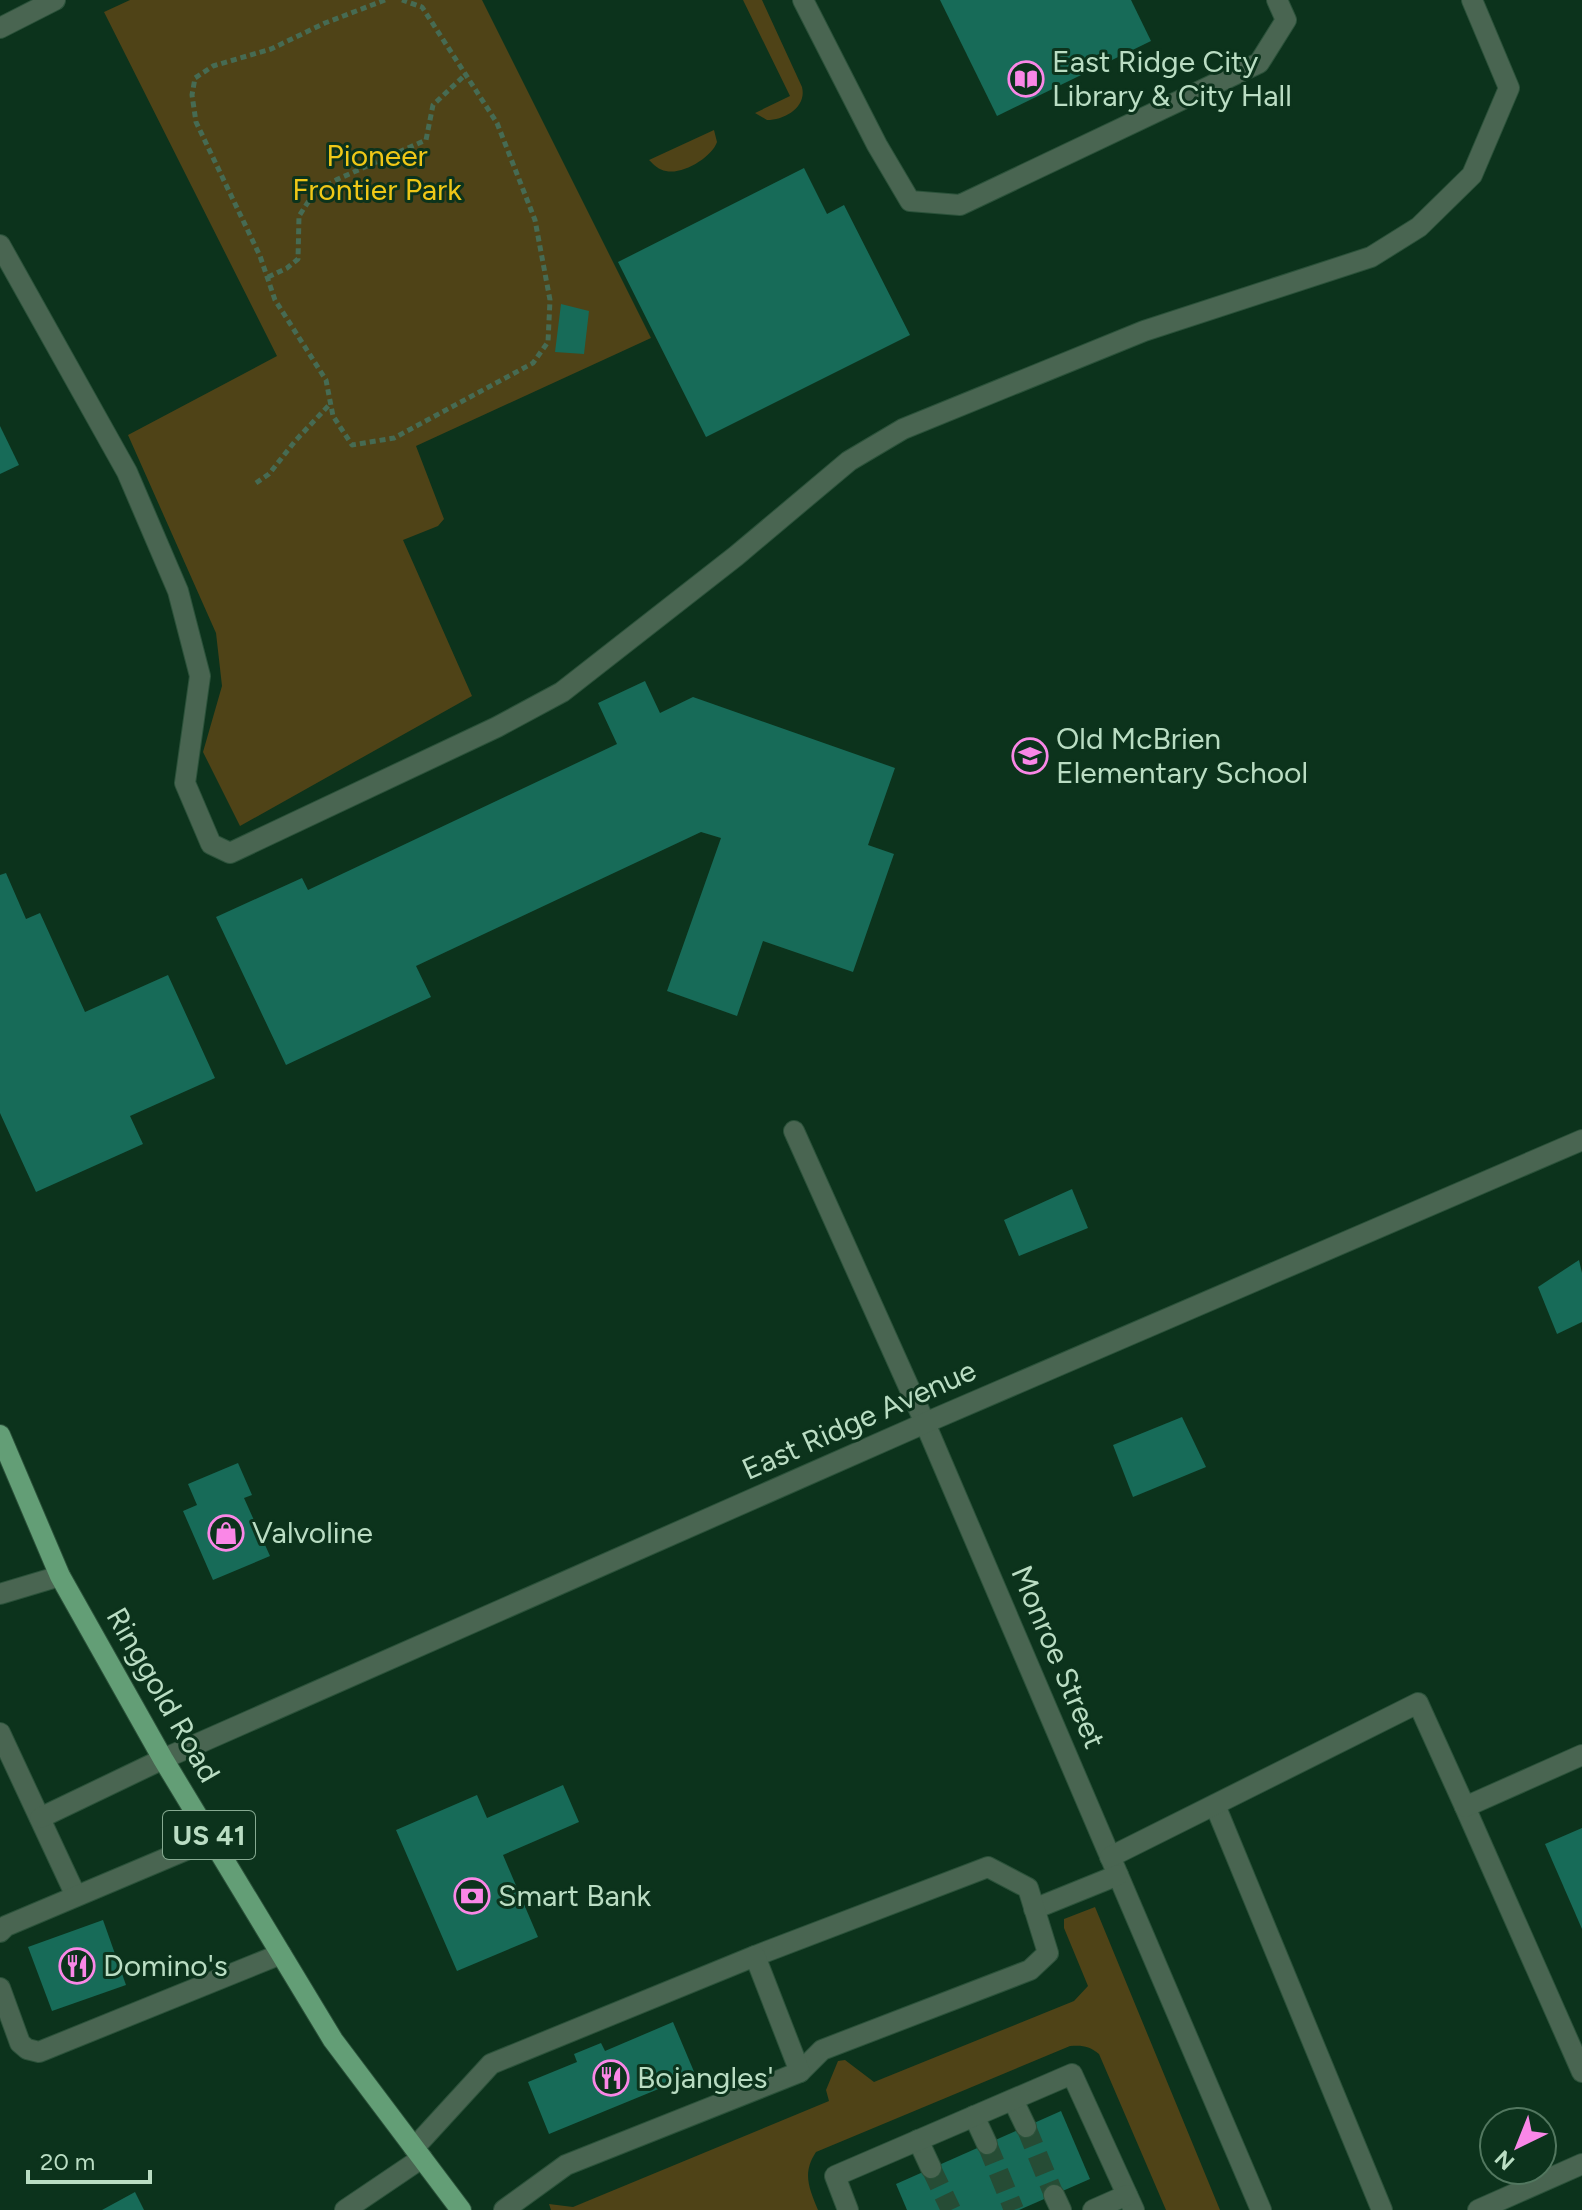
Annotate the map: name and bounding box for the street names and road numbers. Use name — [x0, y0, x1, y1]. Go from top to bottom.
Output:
street label: East Ridge Avenue — [736, 1351, 981, 1488]
street label: Monroe Street — [1003, 1560, 1114, 1754]
street label: Ringgold Road — [98, 1601, 228, 1789]
road number: US 41 — [163, 1811, 255, 1859]

